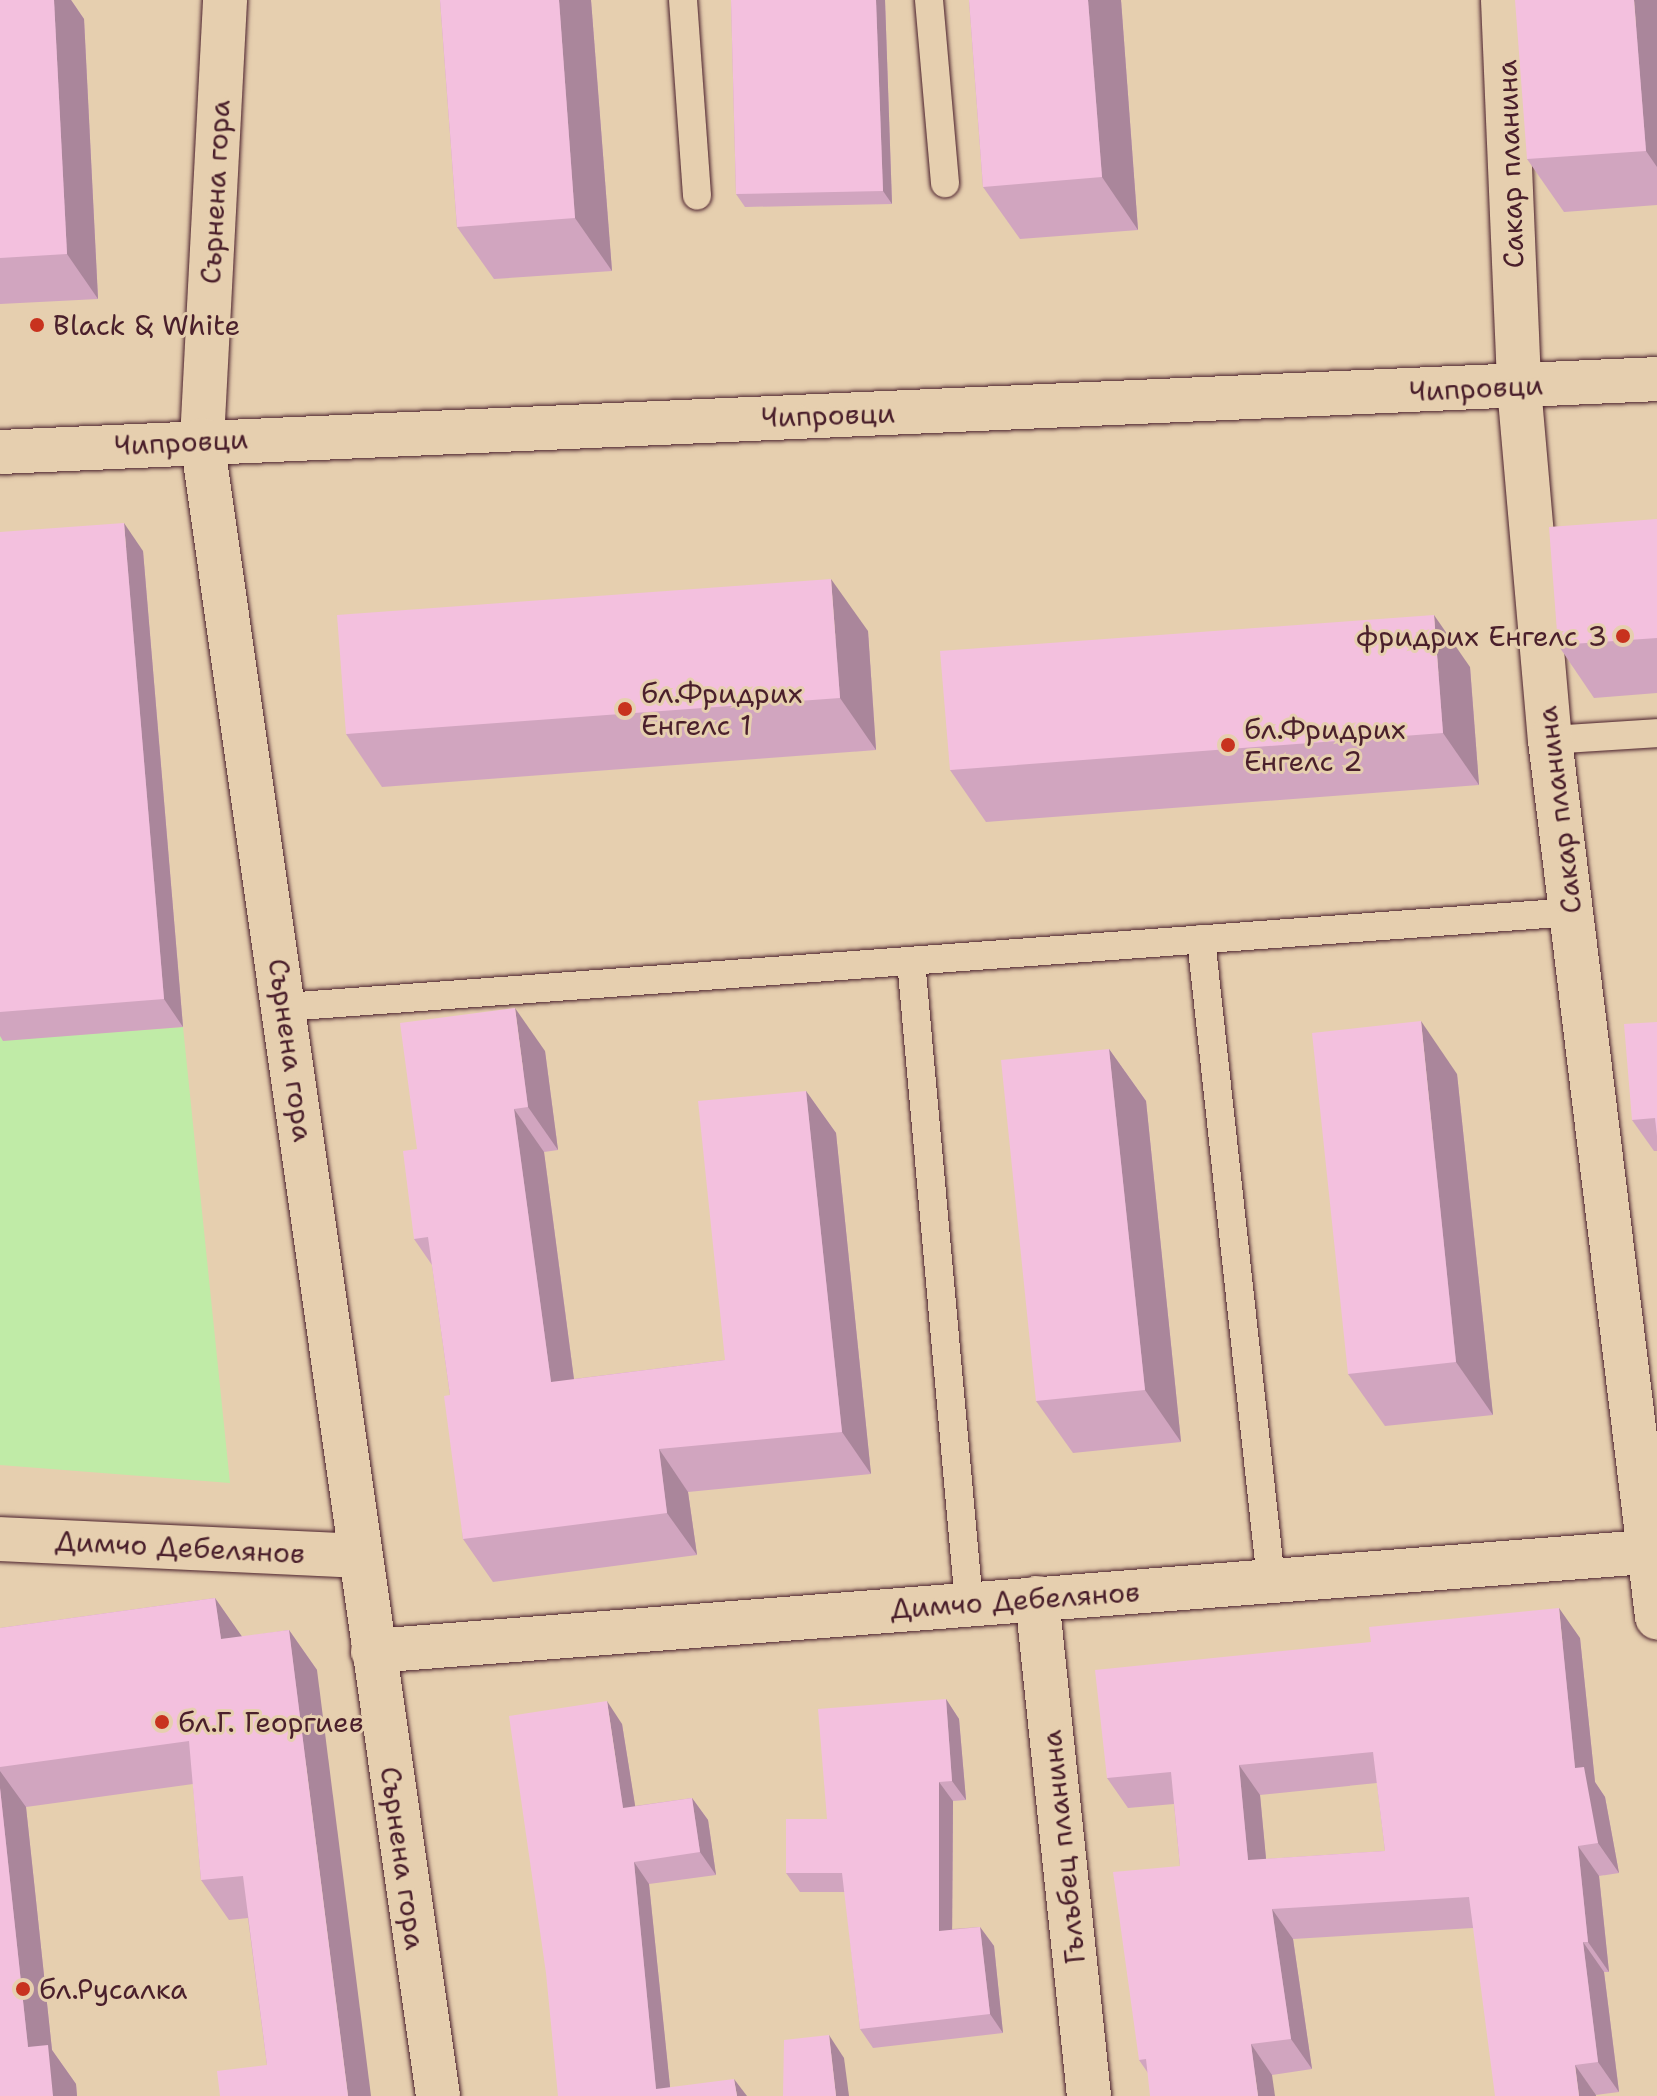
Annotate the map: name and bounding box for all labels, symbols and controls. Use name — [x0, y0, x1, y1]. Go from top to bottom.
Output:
street label: Сакар планина — [1490, 59, 1530, 269]
street label: Сърнена гора — [193, 99, 237, 285]
place label: Black & White — [53, 308, 240, 342]
marker: Black & White — [28, 316, 46, 334]
street label: Чипровци — [1408, 368, 1544, 408]
street label: Чипровци — [760, 396, 896, 434]
street label: Чипровци — [113, 422, 249, 462]
place label: фридрих Енгелс 3 — [1356, 619, 1607, 653]
marker: фридрих Енгелс 3 — [1614, 627, 1632, 645]
place label: бл.Фридрих Енгелс 1 — [641, 676, 803, 742]
marker: бл.Фридрих Енгелс 1 — [616, 700, 634, 718]
street label: Сакар планина — [1530, 704, 1588, 916]
place label: бл.Фридрих Енгелс 2 — [1244, 712, 1406, 778]
marker: бл.Фридрих Енгелс 2 — [1219, 736, 1237, 754]
street label: Сърнена гора — [262, 956, 320, 1144]
street label: Димчо Дебелянов — [54, 1524, 306, 1570]
street label: Димчо Дебелянов — [889, 1575, 1141, 1625]
place label: бл.Г. Георгиев — [178, 1705, 364, 1739]
marker: бл.Г. Георгиев — [153, 1713, 171, 1731]
street label: Гълъбец планина — [1034, 1728, 1092, 1966]
street label: Сърнена гора — [374, 1764, 432, 1952]
place label: бл.Русалка — [39, 1972, 188, 2006]
marker: бл.Русалка — [14, 1980, 32, 1998]

